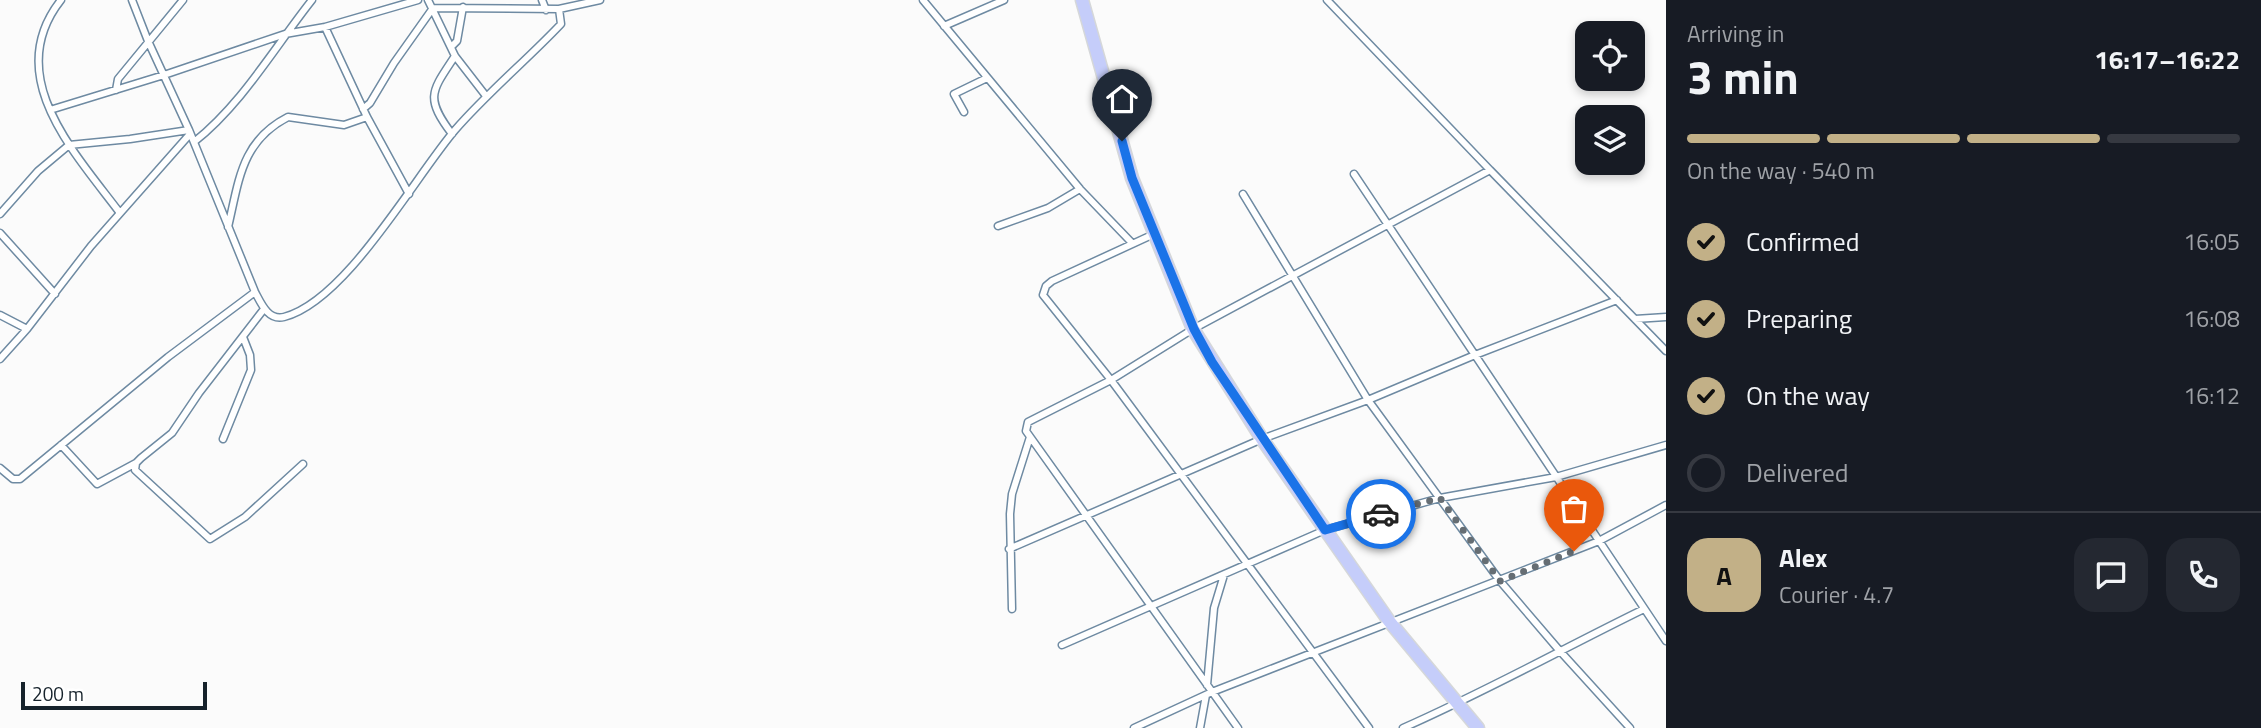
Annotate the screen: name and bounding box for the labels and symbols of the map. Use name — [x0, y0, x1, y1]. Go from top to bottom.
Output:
pin — [1092, 69, 1152, 141]
courier — [1346, 479, 1416, 549]
pin — [1544, 479, 1604, 551]
scale bar — [21, 679, 206, 711]

